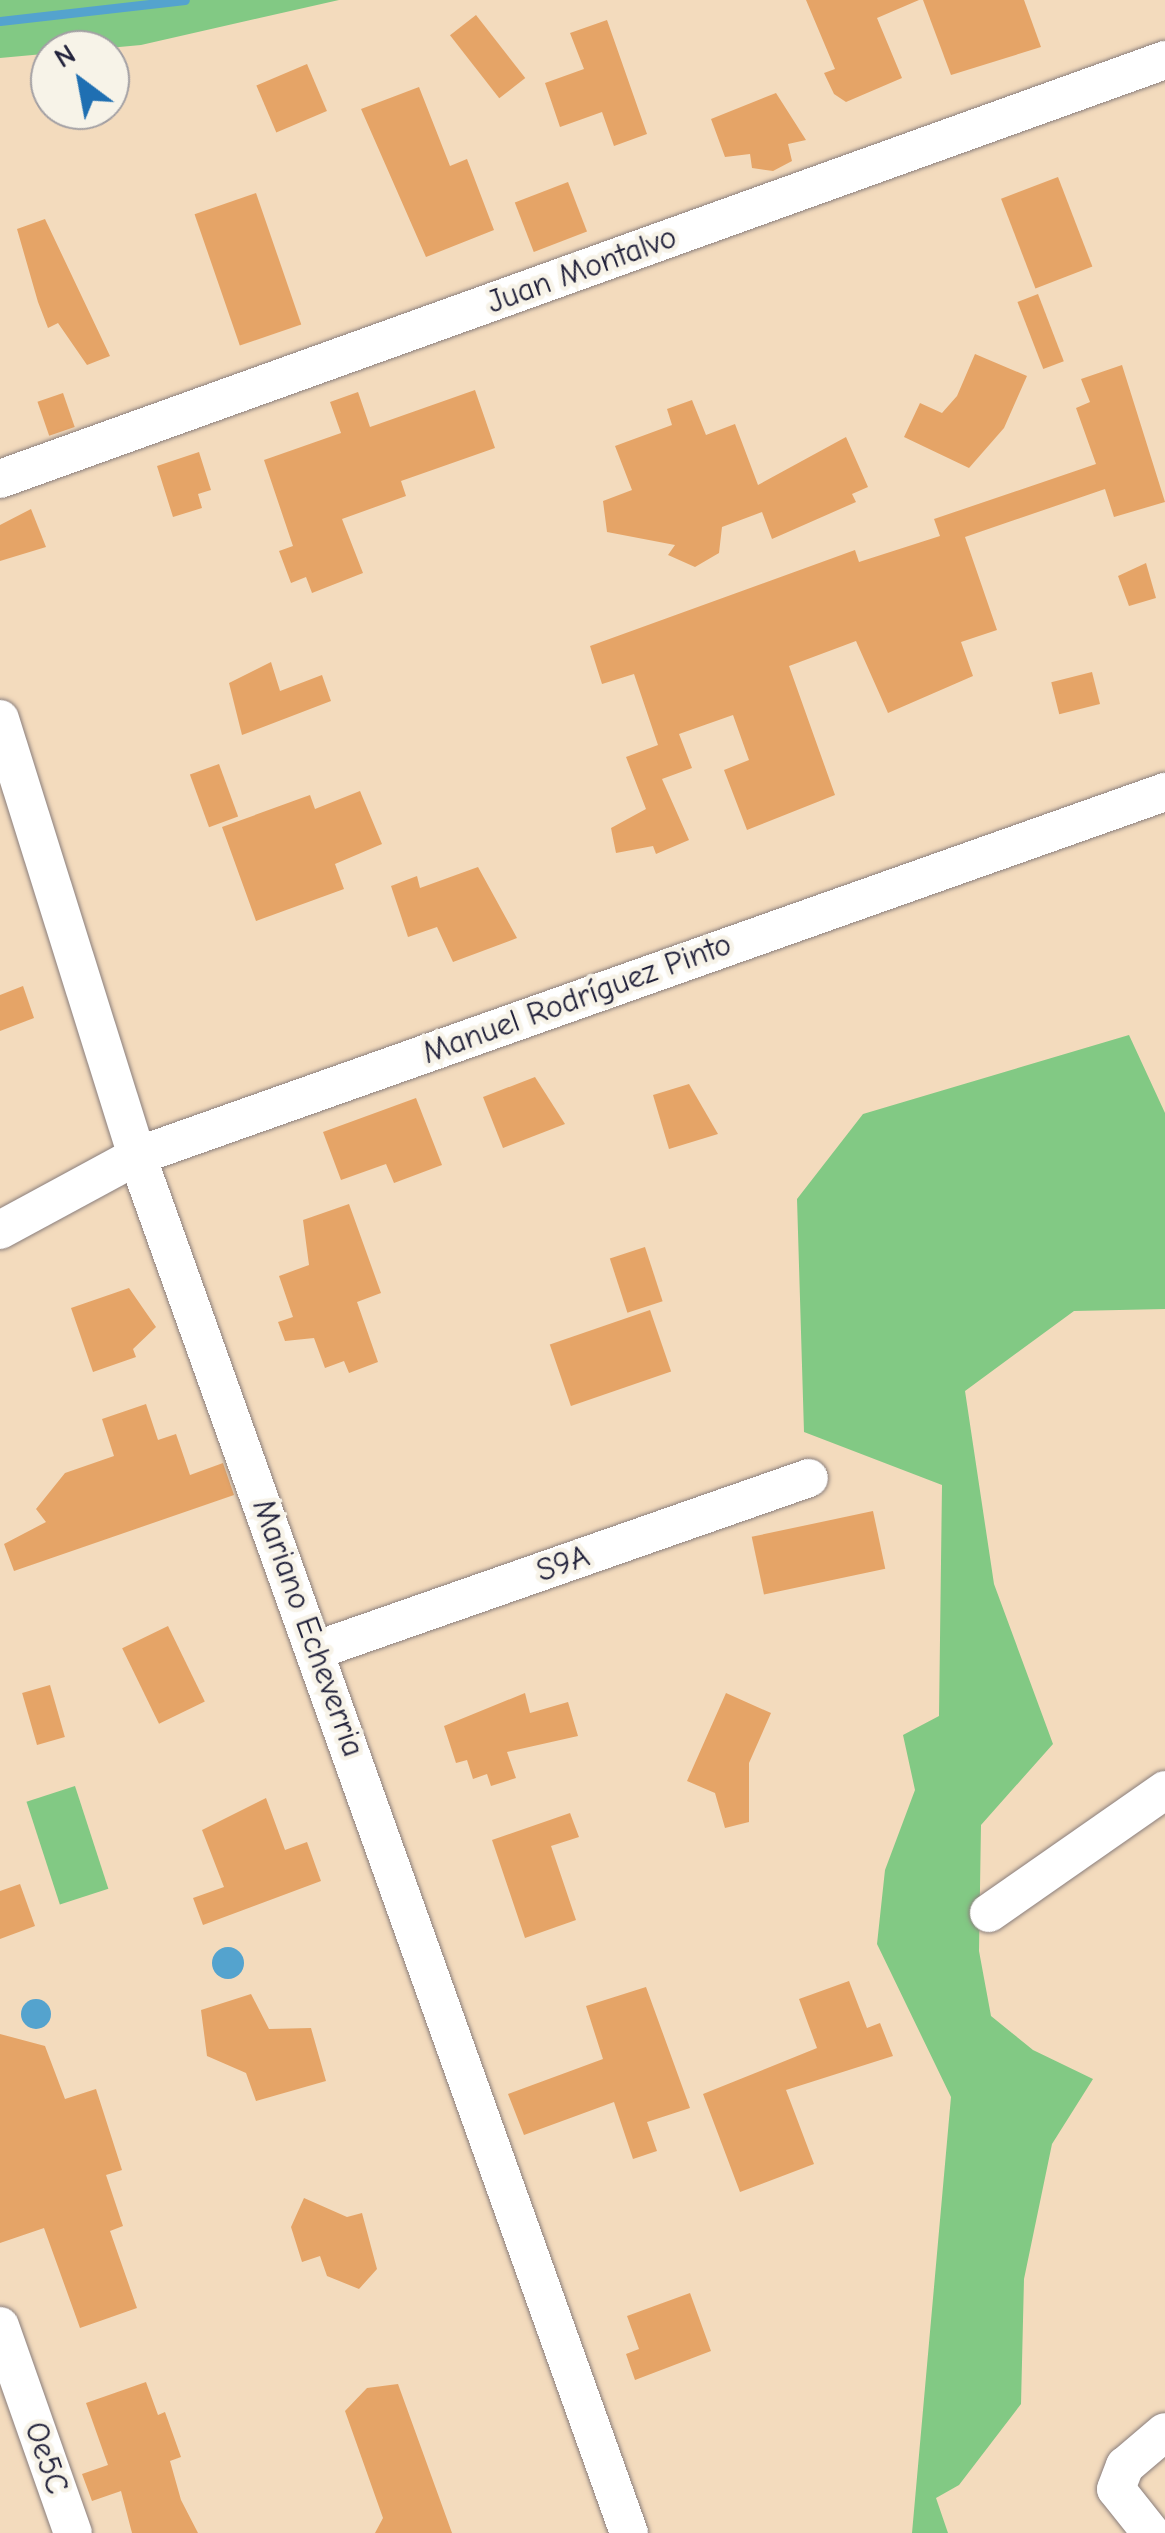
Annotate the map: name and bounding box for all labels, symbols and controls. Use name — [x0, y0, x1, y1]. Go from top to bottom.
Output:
north arrow — [30, 30, 130, 130]
text: N — [49, 38, 81, 75]
street label: Juan Montalvo — [482, 218, 682, 322]
street label: Manuel Rodríguez Pinto — [417, 925, 737, 1073]
street label: Mariano Echeverria — [244, 1494, 372, 1762]
street label: S9A — [532, 1537, 594, 1591]
street label: Oe5C — [16, 2417, 76, 2499]

